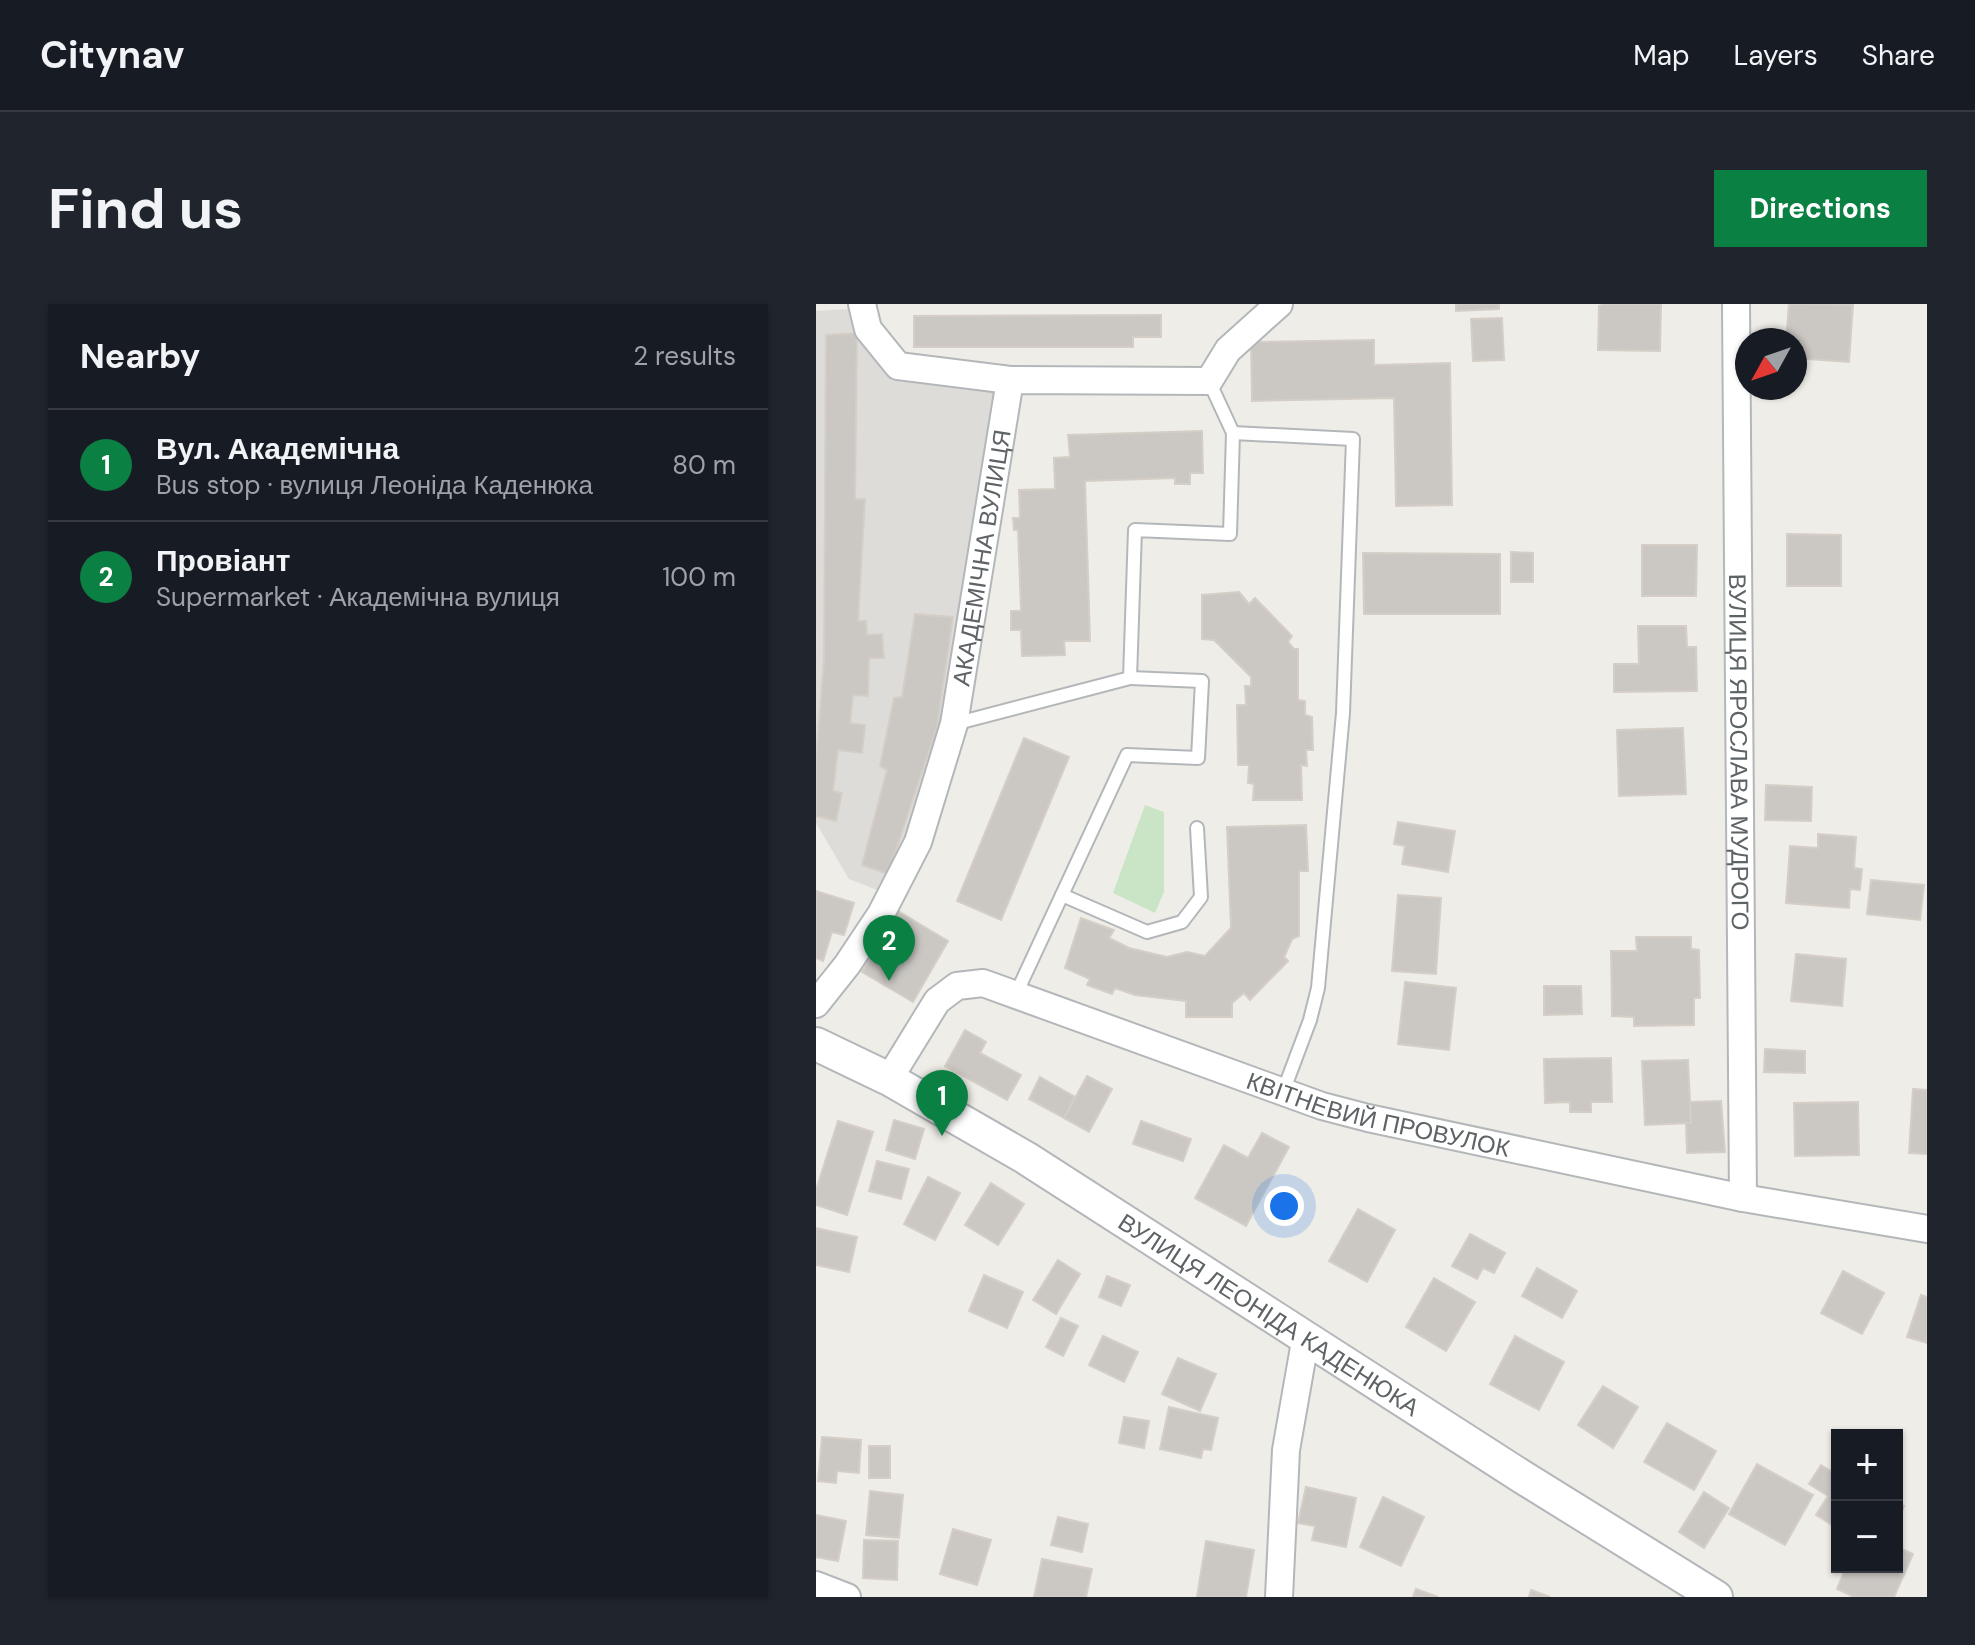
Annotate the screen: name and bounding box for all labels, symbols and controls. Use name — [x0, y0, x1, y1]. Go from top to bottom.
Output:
text: Citynav — [40, 30, 184, 80]
text: Map — [1633, 37, 1690, 74]
text: Layers — [1734, 37, 1818, 74]
text: Share — [1862, 37, 1935, 74]
button: Directions — [1714, 170, 1927, 247]
text: Find us — [48, 172, 243, 245]
north arrow — [1735, 328, 1807, 400]
text: Nearby — [80, 334, 200, 379]
text: 2 results — [633, 339, 736, 373]
street label: АКАДЕМІЧНА ВУЛИЦЯ — [945, 427, 1017, 688]
text: Вул. Академічна — [156, 429, 399, 468]
text: 1 — [101, 448, 111, 482]
text: 80 m — [672, 448, 736, 482]
text: Bus stop · вулиця Леоніда Каденюка — [156, 468, 593, 502]
text: Провіант — [156, 541, 291, 580]
text: 2 — [98, 560, 114, 594]
text: 100 m — [662, 560, 736, 594]
street label: ВУЛИЦЯ ЯРОСЛАВА МУДРОГО — [1723, 574, 1756, 930]
text: Supermarket · Академічна вулиця — [156, 580, 560, 614]
pin: 2 — [863, 915, 915, 981]
street label: КВІТНЕВИЙ ПРОВУЛОК — [1243, 1065, 1513, 1163]
pin: 1 — [916, 1070, 968, 1136]
your location — [1264, 1186, 1304, 1226]
street label: ВУЛИЦЯ ЛЕОНІДА КАДЕНЮКА — [1113, 1206, 1425, 1422]
map controls — [1831, 1429, 1903, 1573]
button: + — [1831, 1429, 1903, 1501]
button: − — [1831, 1501, 1903, 1573]

